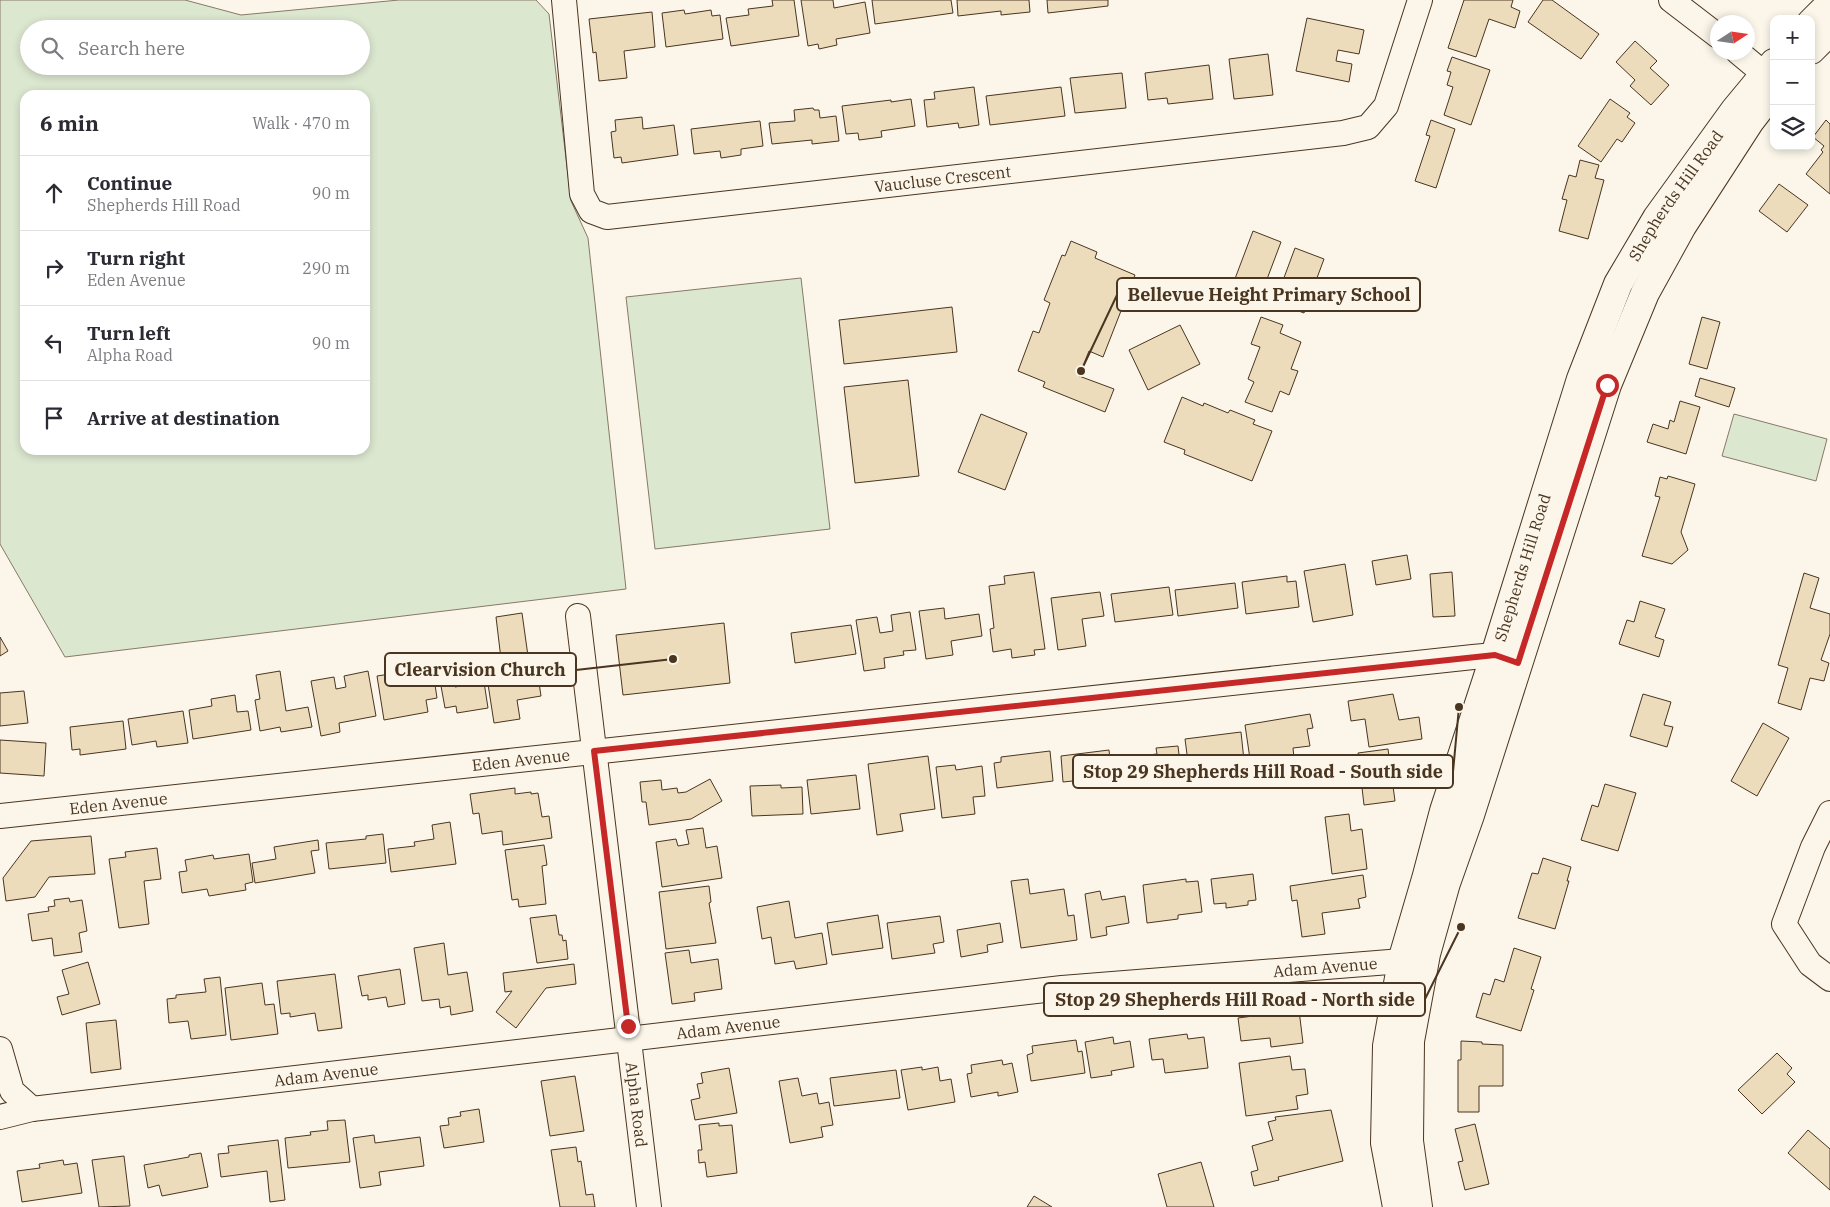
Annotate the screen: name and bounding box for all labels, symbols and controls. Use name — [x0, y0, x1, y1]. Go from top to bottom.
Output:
north arrow — [1710, 15, 1755, 60]
map controls — [1770, 15, 1815, 150]
button: + — [1770, 15, 1815, 60]
search box — [20, 20, 370, 75]
icon: search — [38, 34, 66, 62]
text: Search here — [78, 36, 185, 60]
button: − — [1770, 60, 1815, 105]
button: layers — [1770, 105, 1815, 150]
text: 6 min — [40, 109, 99, 137]
text: Walk · 470 m — [252, 113, 350, 133]
street label: Shepherds Hill Road — [1624, 126, 1727, 264]
street label: Vaucluse Crescent — [873, 161, 1012, 196]
text: Continue — [87, 171, 172, 195]
icon: ahead — [40, 179, 68, 207]
text: 90 m — [312, 183, 350, 203]
text: Shepherds Hill Road — [87, 195, 241, 215]
text: Turn right — [87, 246, 185, 270]
icon: right — [40, 254, 68, 282]
text: 290 m — [302, 258, 350, 278]
text: Eden Avenue — [87, 270, 186, 290]
callout: Bellevue Height Primary School — [1117, 278, 1420, 311]
text: Bellevue Height Primary School — [1127, 283, 1411, 306]
text: Turn left — [87, 321, 170, 345]
icon: left — [40, 329, 68, 357]
text: 90 m — [312, 333, 350, 353]
text: Alpha Road — [87, 345, 173, 365]
route start — [1596, 374, 1619, 397]
icon: arrive — [40, 404, 68, 432]
text: Arrive at destination — [87, 406, 280, 430]
street label: Shepherds Hill Road — [1490, 491, 1555, 644]
callout: Clearvision Church — [385, 653, 576, 686]
text: Clearvision Church — [394, 658, 566, 681]
street label: Eden Avenue — [471, 745, 571, 775]
callout: Stop 29 Shepherds Hill Road - South side — [1073, 755, 1453, 788]
text: Stop 29 Shepherds Hill Road - South side — [1083, 760, 1443, 783]
street label: Eden Avenue — [68, 788, 168, 818]
street label: Adam Avenue — [1272, 953, 1378, 981]
callout: Stop 29 Shepherds Hill Road - North side — [1044, 983, 1425, 1016]
text: Stop 29 Shepherds Hill Road - North side — [1055, 988, 1415, 1011]
street label: Adam Avenue — [675, 1011, 781, 1043]
route end — [617, 1015, 640, 1038]
street label: Adam Avenue — [273, 1058, 379, 1090]
street label: Alpha Road — [622, 1061, 652, 1149]

